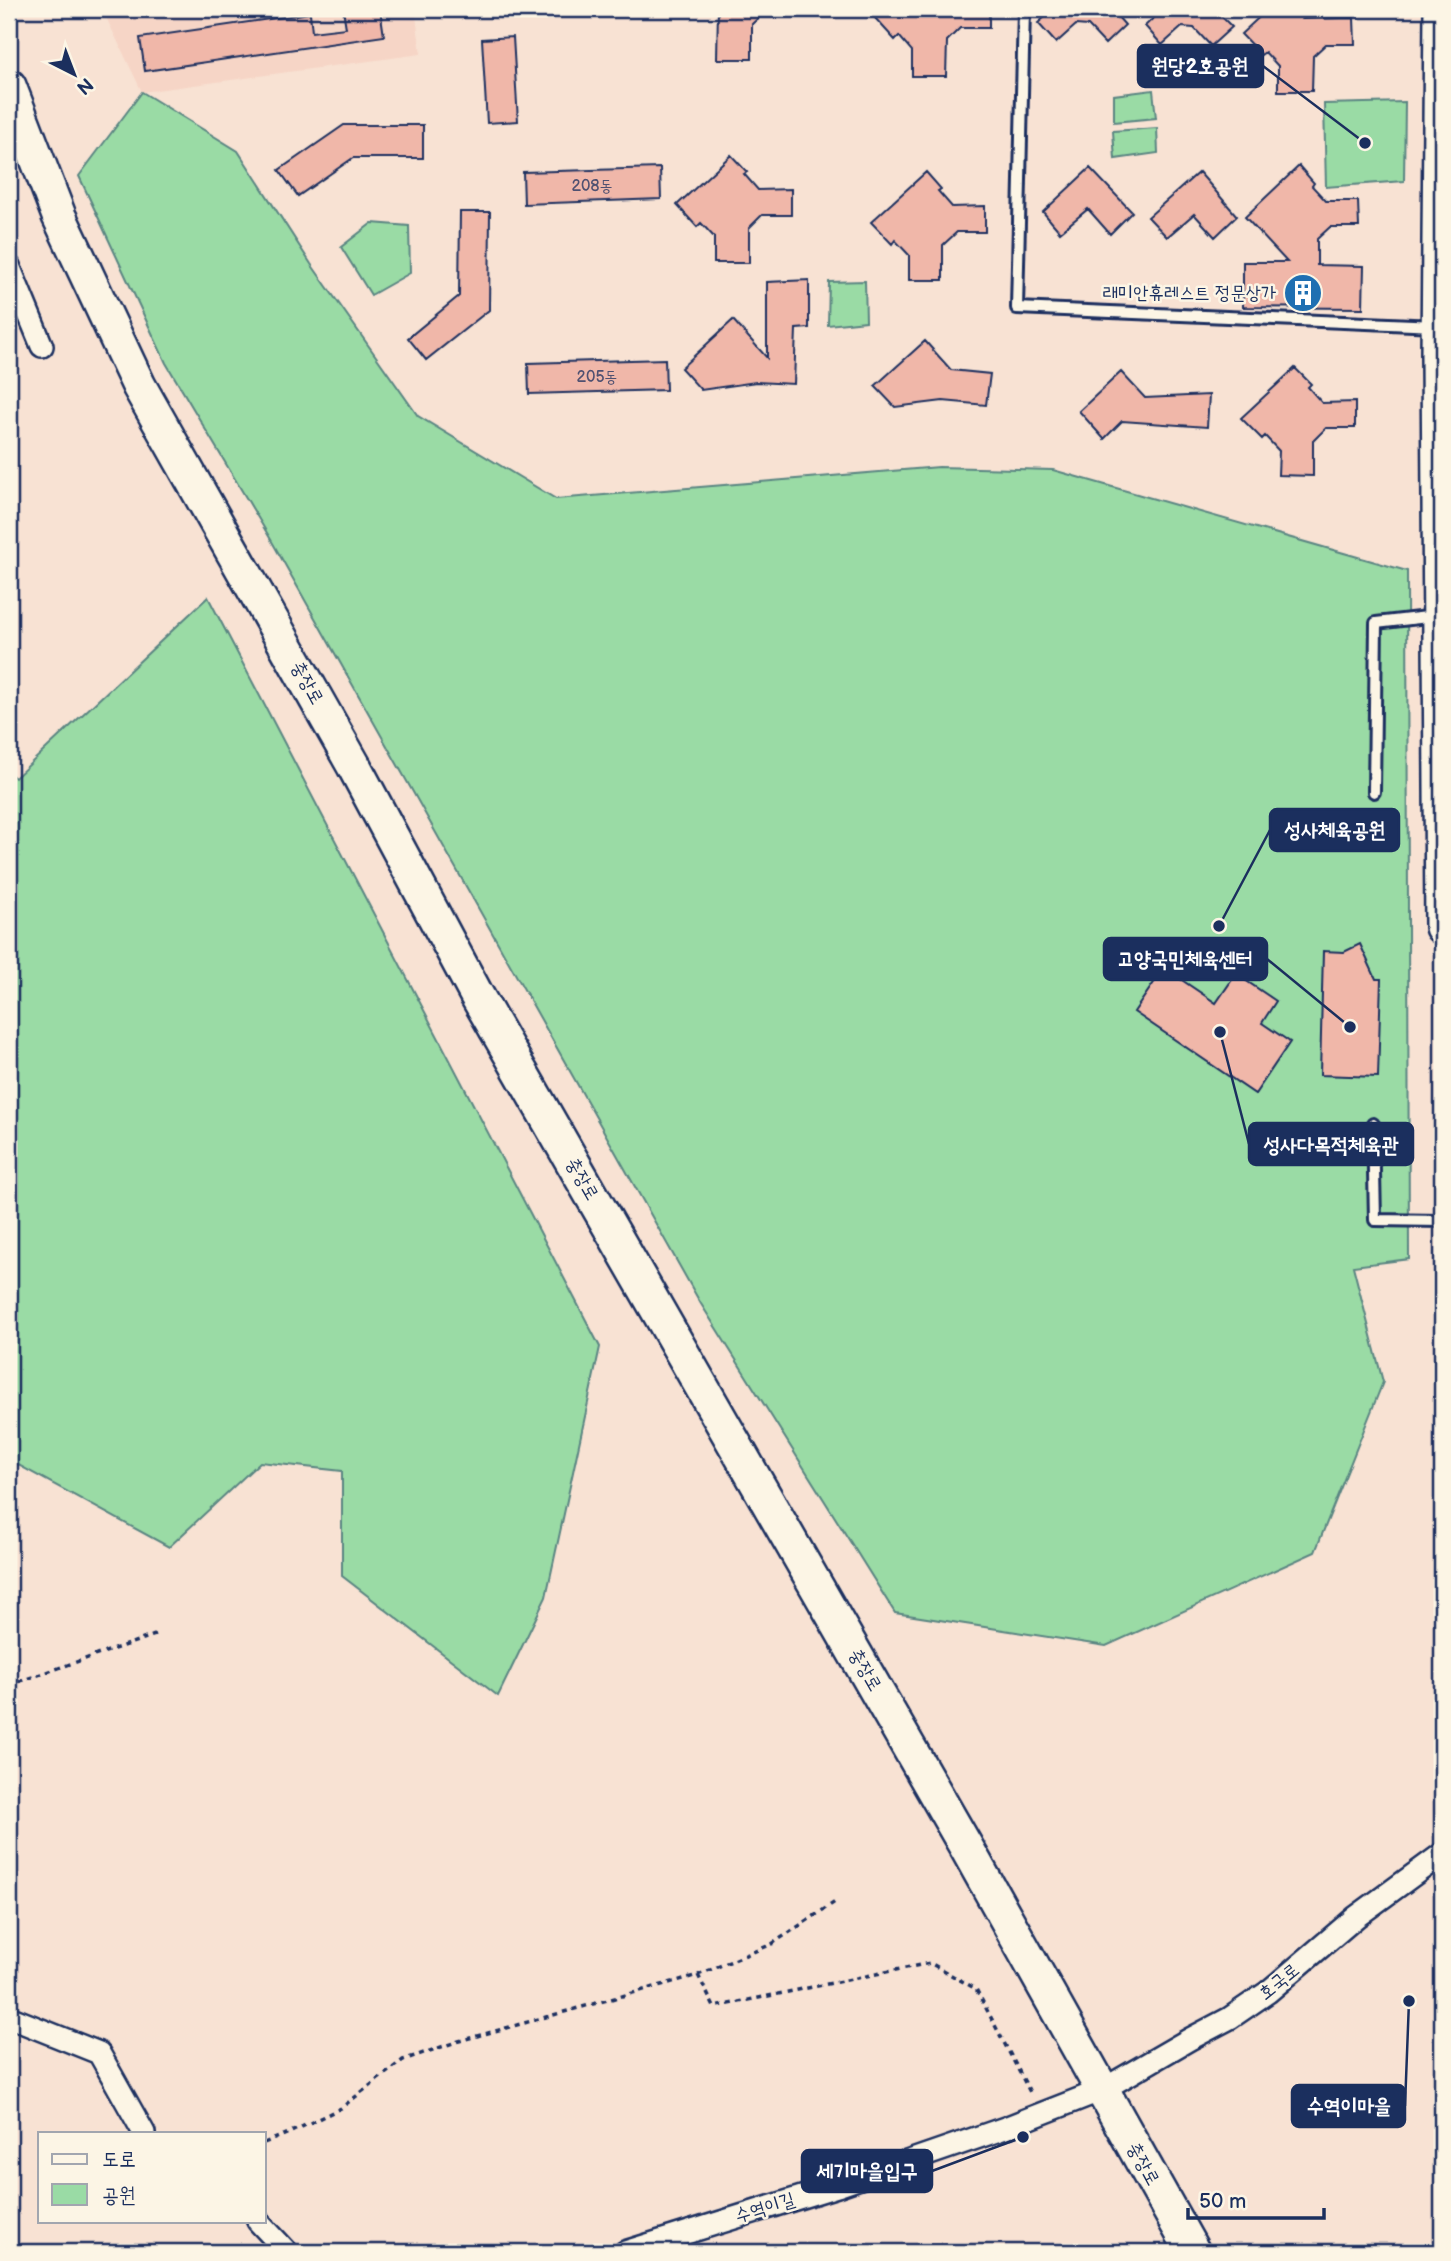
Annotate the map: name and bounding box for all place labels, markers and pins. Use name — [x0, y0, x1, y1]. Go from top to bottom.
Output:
callout: 원당2호공원 — [1138, 45, 1263, 87]
building icon: 래미안휴레스트 정문상가 — [1282, 272, 1324, 314]
place label: 래미안휴레스트 정문상가 — [1103, 282, 1277, 305]
callout: 성사체육공원 — [1270, 809, 1399, 851]
callout: 고양국민체육센터 — [1104, 938, 1267, 980]
callout: 성사다목적체육관 — [1249, 1123, 1413, 1165]
callout: 수역이마을 — [1292, 2085, 1405, 2127]
callout: 세기마을입구 — [802, 2150, 932, 2192]

